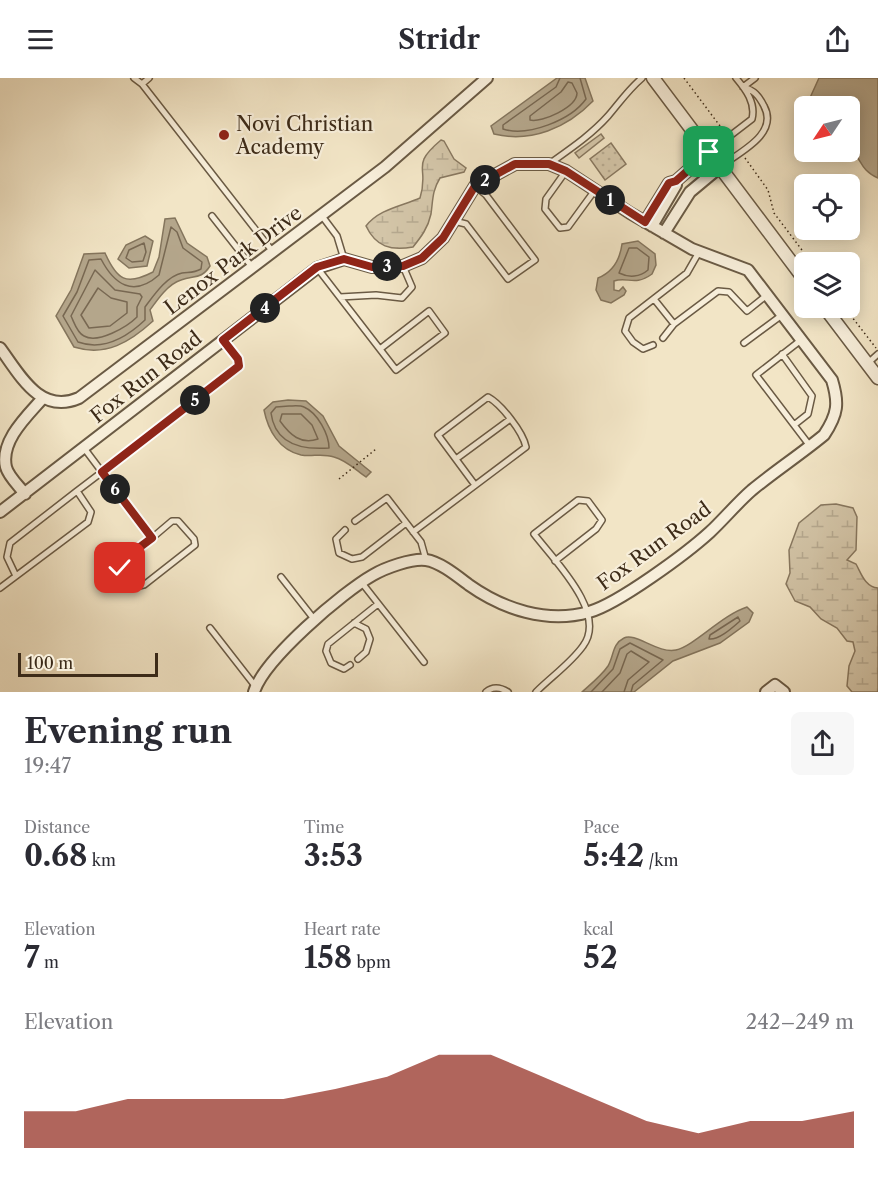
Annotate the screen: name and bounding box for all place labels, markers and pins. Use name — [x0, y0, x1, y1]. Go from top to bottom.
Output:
place label: Novi Christian Academy — [235, 112, 374, 159]
pin — [683, 126, 734, 177]
marker: Novi Christian Academy — [217, 128, 231, 142]
pin: 2 — [470, 165, 500, 195]
pin: 1 — [595, 185, 625, 215]
pin: 3 — [372, 251, 402, 281]
pin: 4 — [250, 293, 280, 323]
pin: 5 — [180, 385, 210, 415]
pin: 6 — [100, 474, 130, 504]
pin — [94, 542, 145, 593]

